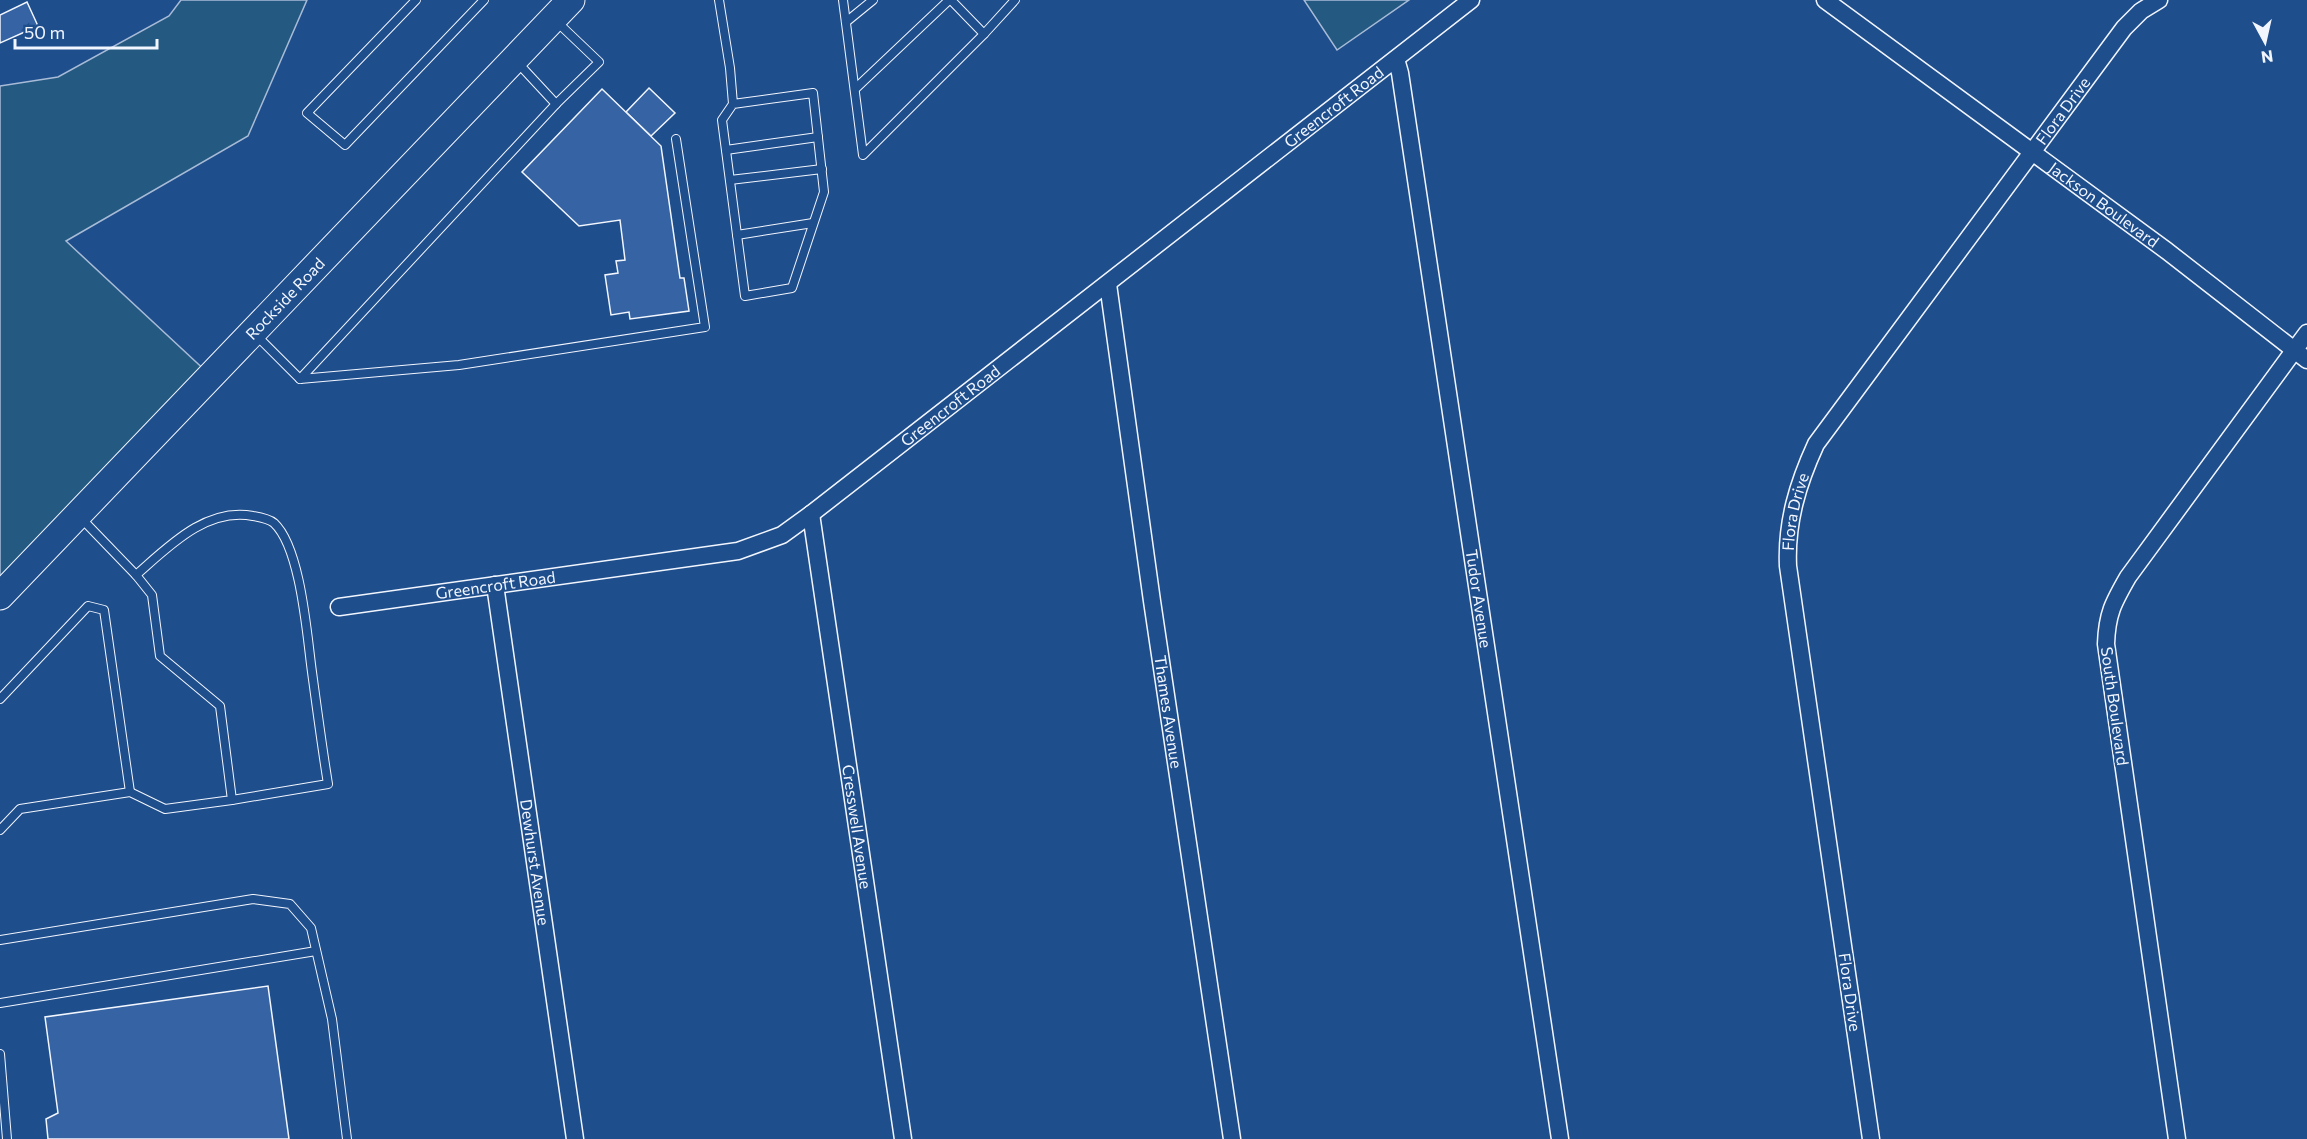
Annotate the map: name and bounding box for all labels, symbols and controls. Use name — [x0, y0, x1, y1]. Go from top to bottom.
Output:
scale bar — [15, 12, 158, 50]
north arrow — [2235, 12, 2295, 72]
text: 50 m — [24, 21, 65, 43]
text: N — [2260, 47, 2274, 68]
street label: Greencroft Road — [1280, 62, 1387, 151]
street label: Flora Drive — [2031, 73, 2094, 148]
street label: Jackson Boulevard — [2046, 158, 2163, 251]
street label: Rockside Road — [241, 253, 328, 343]
street label: Greencroft Road — [896, 361, 1003, 450]
street label: Flora Drive — [1778, 470, 1812, 551]
street label: Tudor Avenue — [1463, 548, 1496, 649]
street label: Greencroft Road — [434, 567, 557, 602]
street label: South Boulevard — [2098, 645, 2133, 766]
street label: Thames Avenue — [1151, 654, 1187, 769]
street label: Cresswell Avenue — [839, 763, 876, 890]
street label: Dewhurst Avenue — [517, 798, 554, 926]
street label: Flora Drive — [1836, 951, 1865, 1032]

